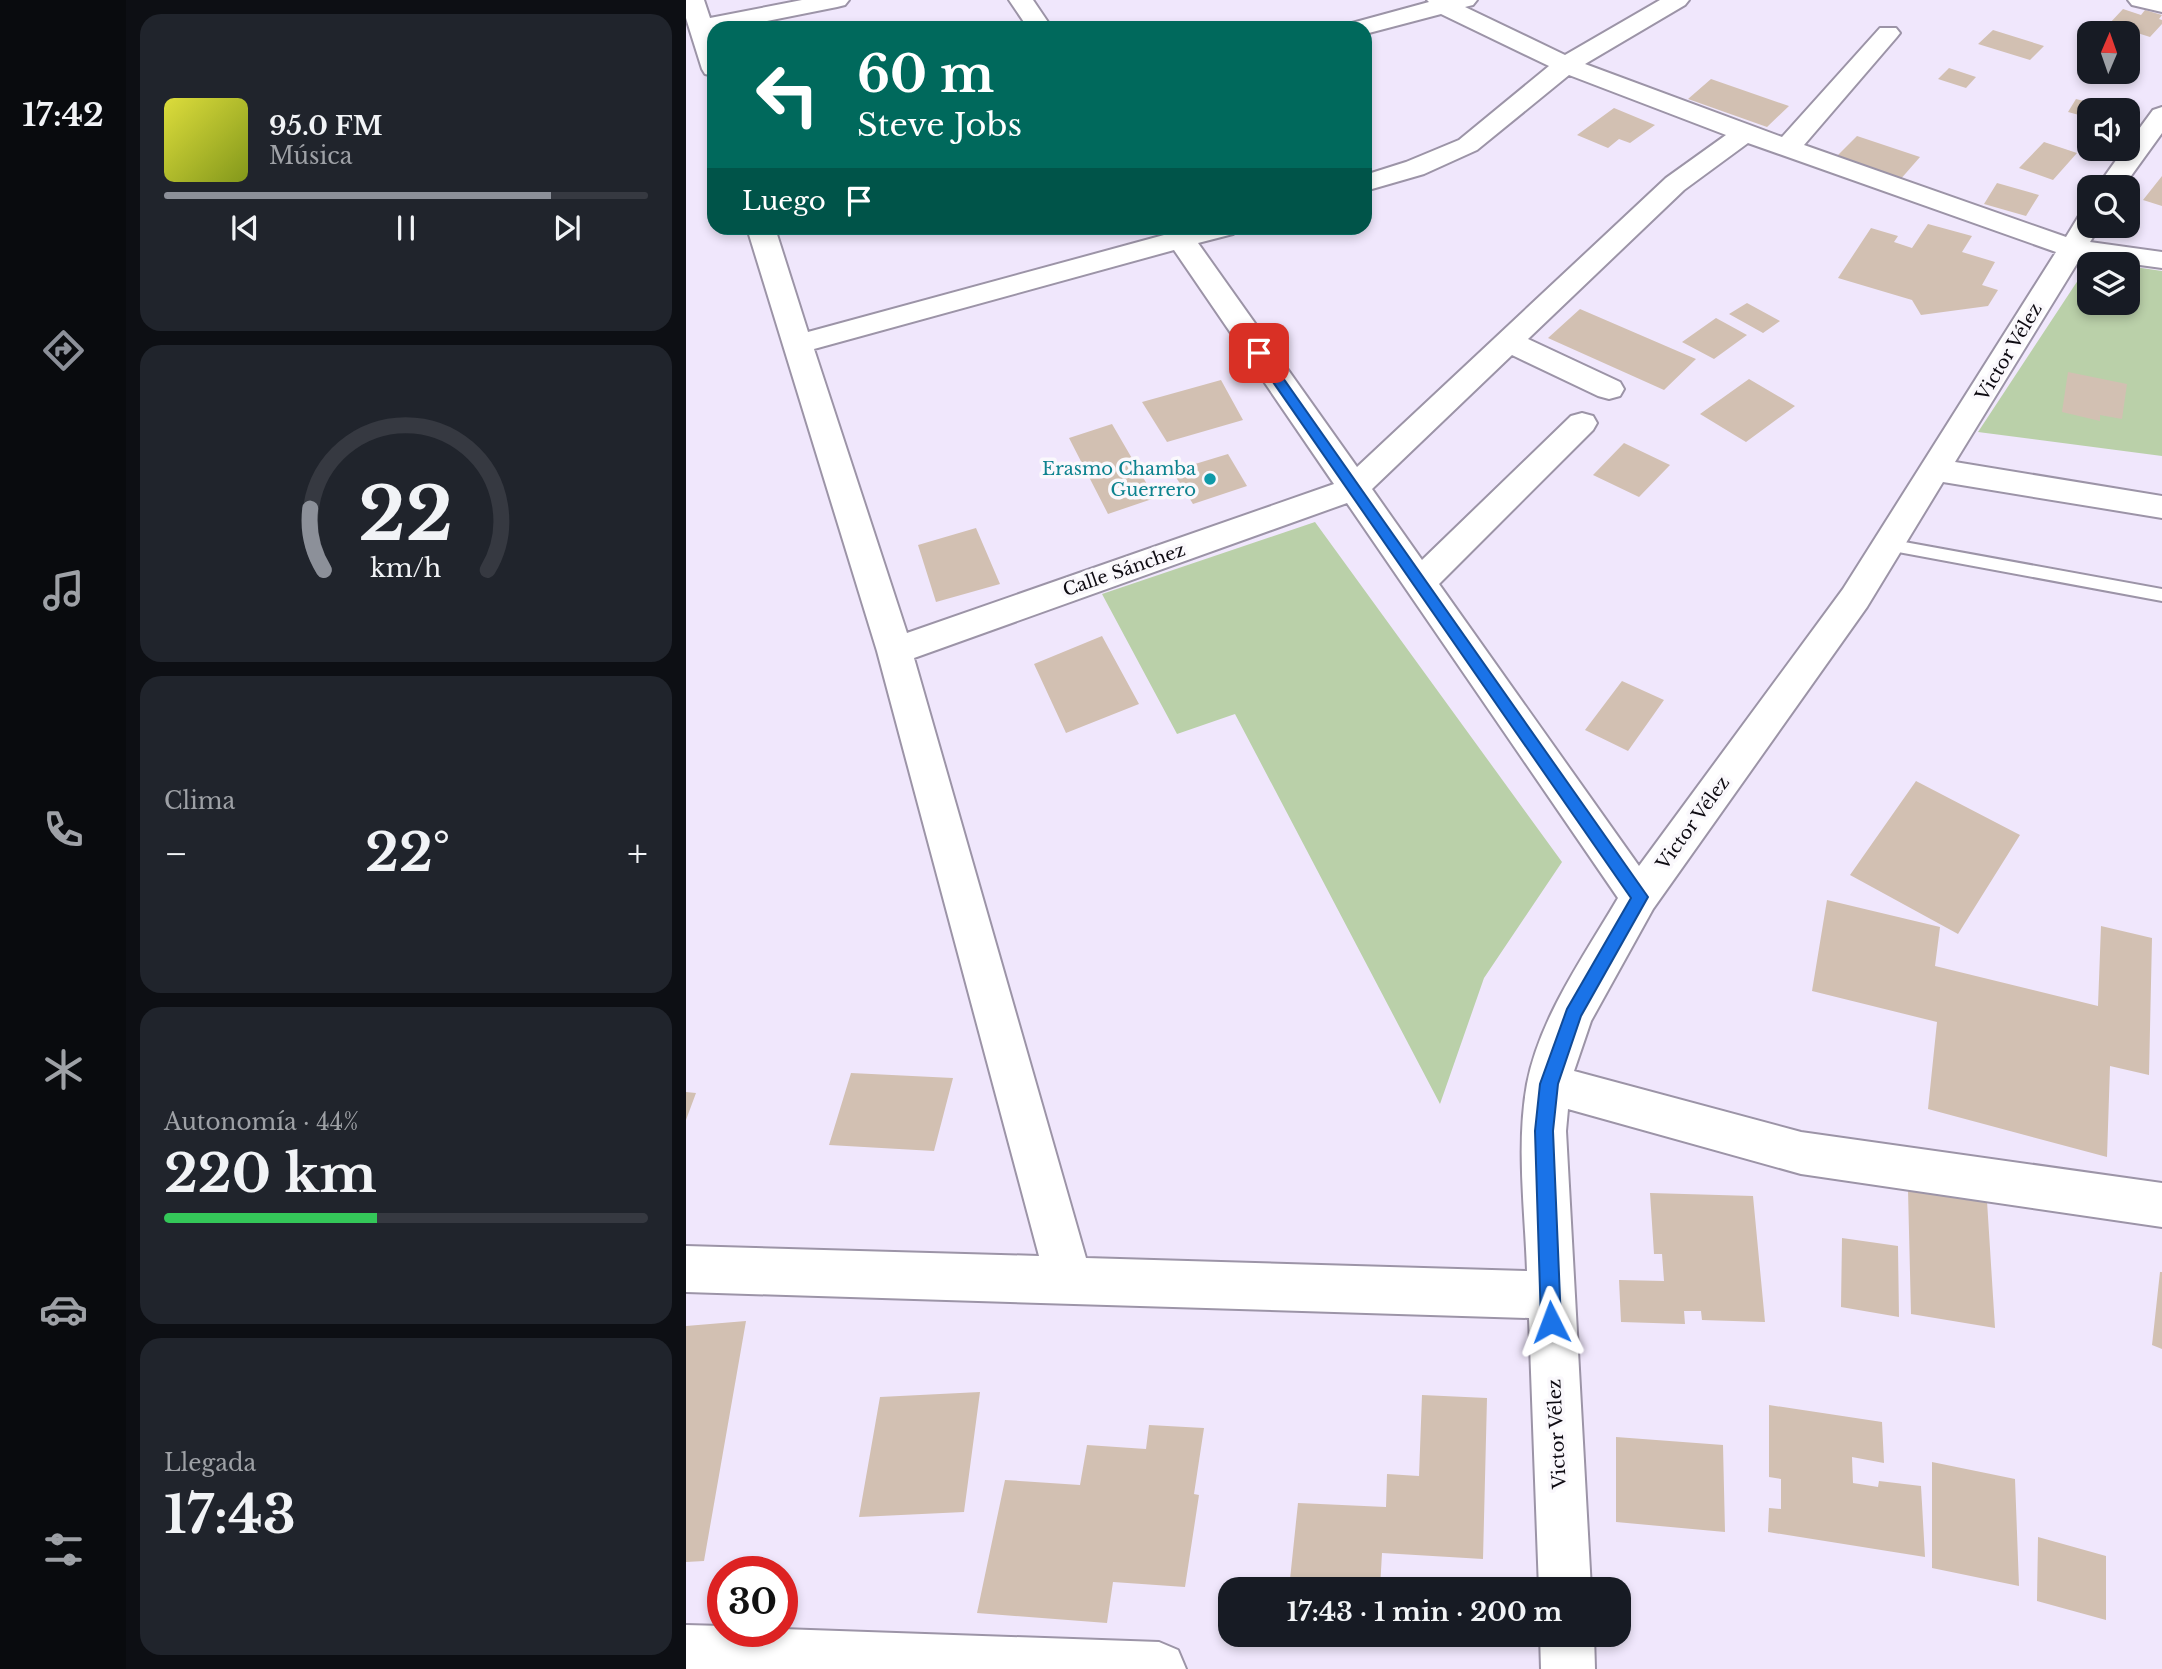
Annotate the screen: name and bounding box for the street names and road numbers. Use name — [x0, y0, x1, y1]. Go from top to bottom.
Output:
street label: Victor Vélez — [1971, 299, 2047, 406]
street label: Calle Sánchez — [1060, 539, 1188, 601]
street label: Victor Vélez — [1651, 772, 1734, 875]
street label: Victor Vélez — [1543, 1379, 1571, 1490]

